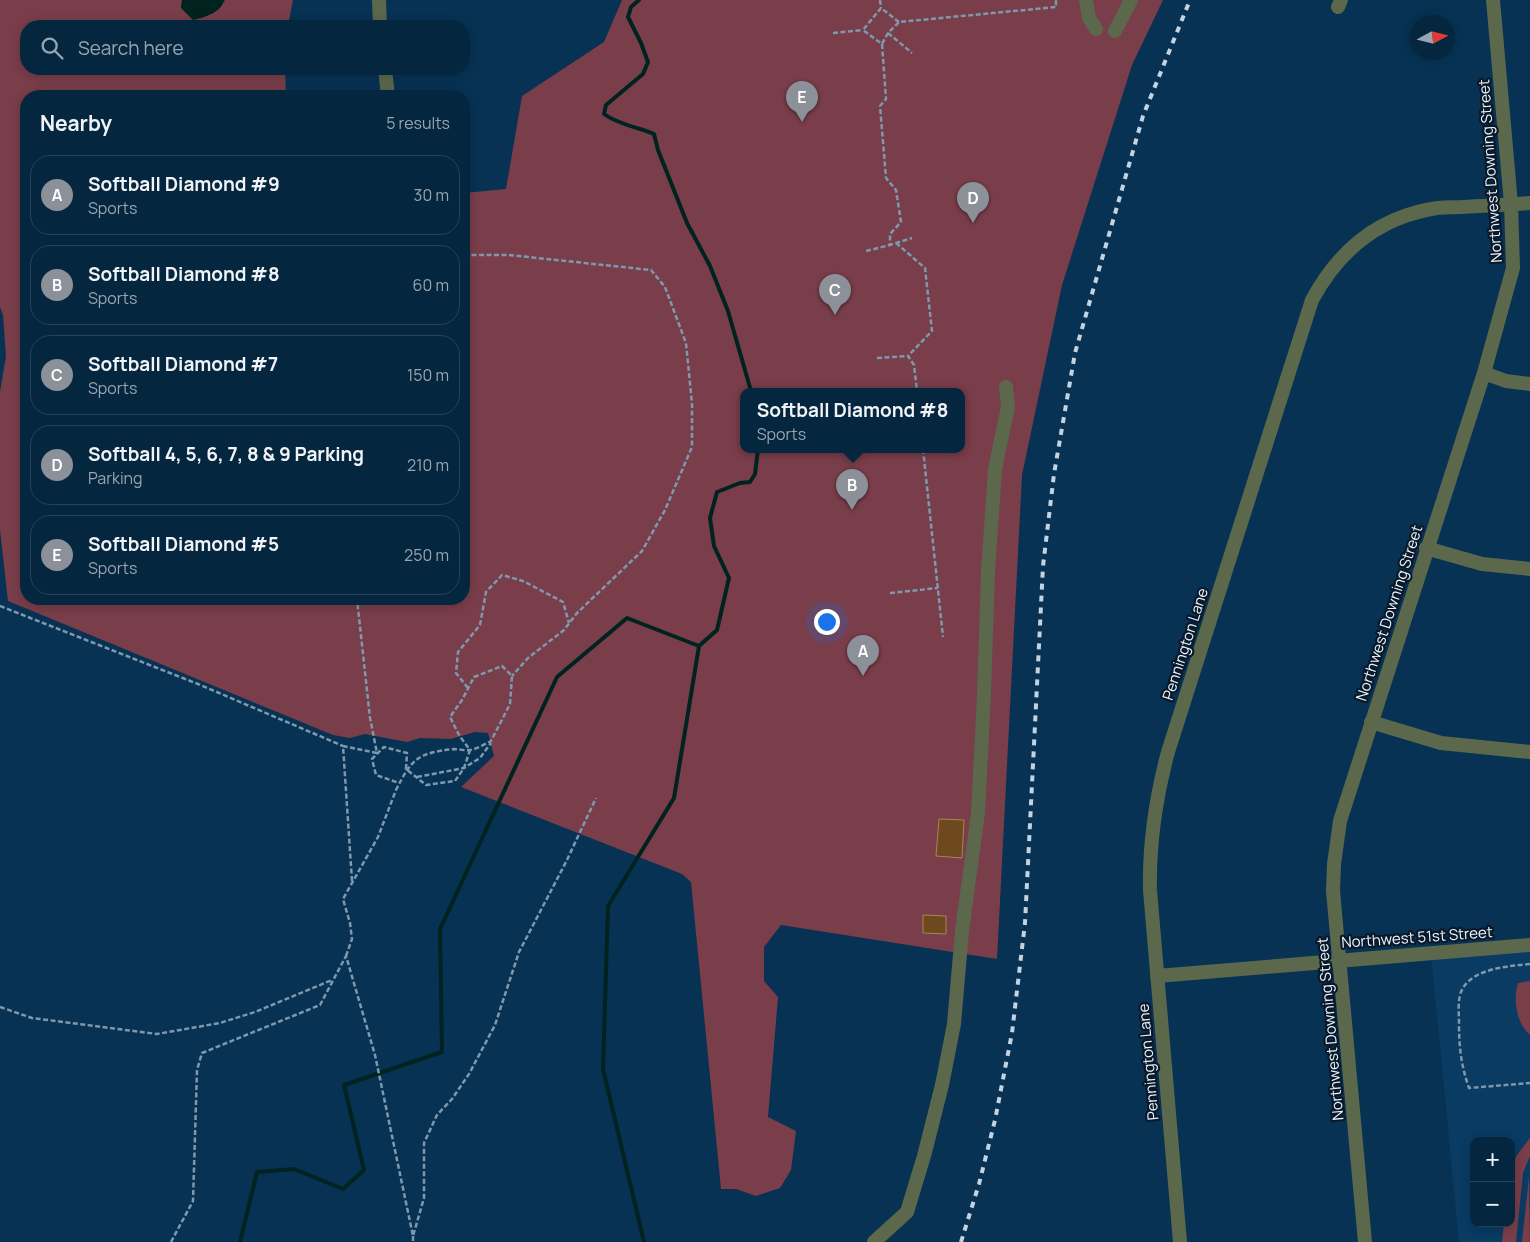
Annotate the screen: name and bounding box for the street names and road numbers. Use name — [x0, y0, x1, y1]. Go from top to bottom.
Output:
street label: Northwest Downing Street — [1473, 79, 1507, 263]
street label: Northwest Downing Street — [1351, 522, 1427, 704]
street label: Pennington Lane — [1157, 585, 1213, 703]
street label: Northwest 51st Street — [1341, 921, 1493, 953]
street label: Northwest Downing Street — [1312, 937, 1348, 1121]
street label: Pennington Lane — [1132, 1003, 1164, 1121]

